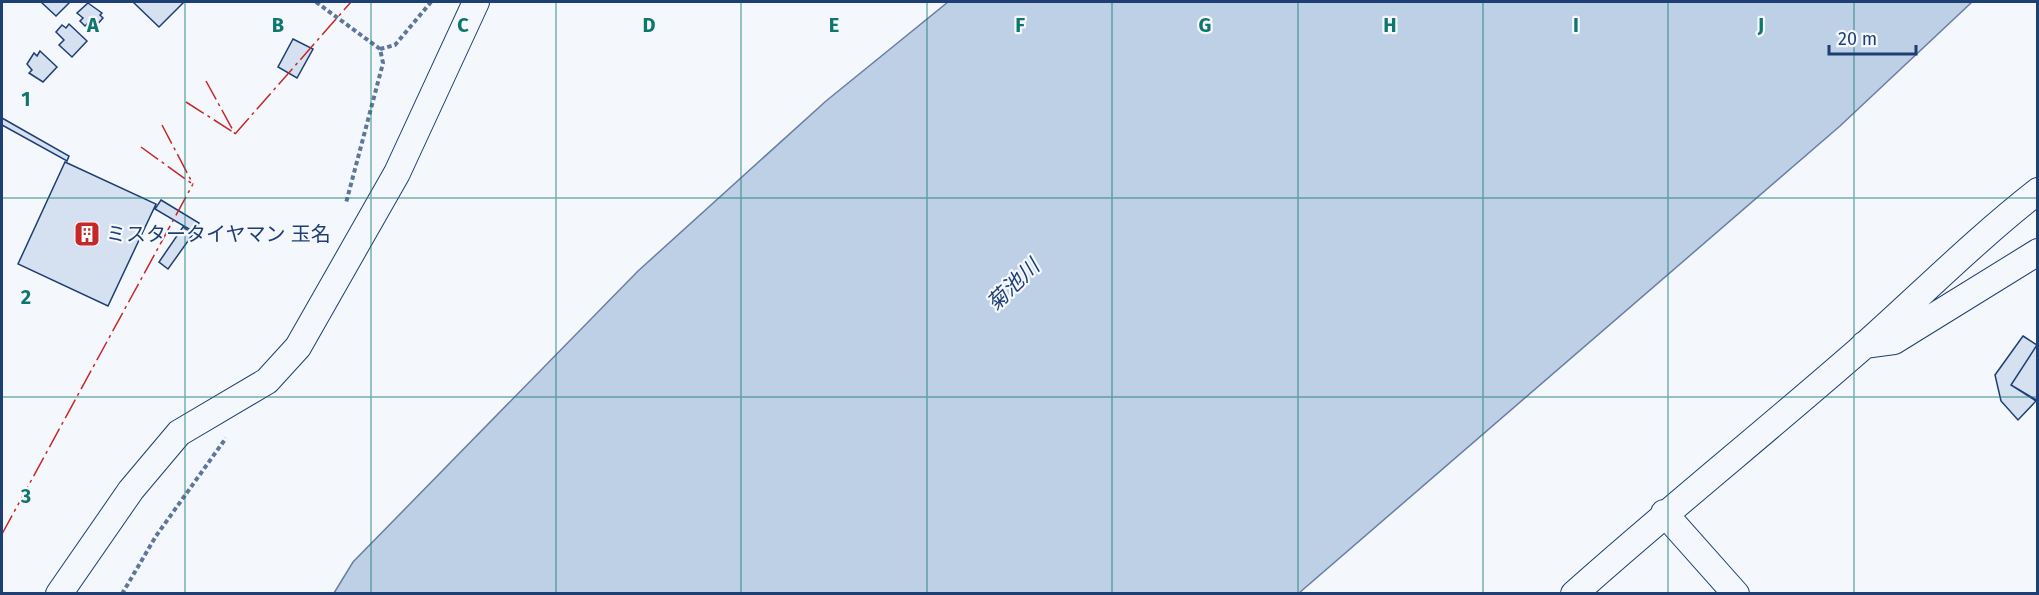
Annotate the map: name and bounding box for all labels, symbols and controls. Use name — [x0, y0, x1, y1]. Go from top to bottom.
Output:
text: A — [86, 13, 100, 37]
text: B — [272, 13, 284, 37]
text: C — [457, 13, 469, 37]
text: D — [642, 13, 656, 37]
text: E — [829, 13, 839, 37]
text: F — [1015, 13, 1025, 37]
text: G — [1199, 13, 1211, 37]
text: H — [1383, 13, 1397, 37]
text: I — [1573, 13, 1579, 37]
text: J — [1757, 13, 1764, 37]
scale bar — [1829, 18, 1916, 56]
text: 20 m — [1838, 28, 1877, 50]
text: 1 — [21, 87, 31, 111]
building icon: ミスタータイヤマン 玉名 — [72, 219, 102, 249]
place label: ミスタータイヤマン 玉名 — [106, 222, 331, 246]
water label: 菊池川 — [981, 252, 1046, 316]
text: 2 — [21, 285, 31, 309]
text: 3 — [20, 484, 31, 508]

